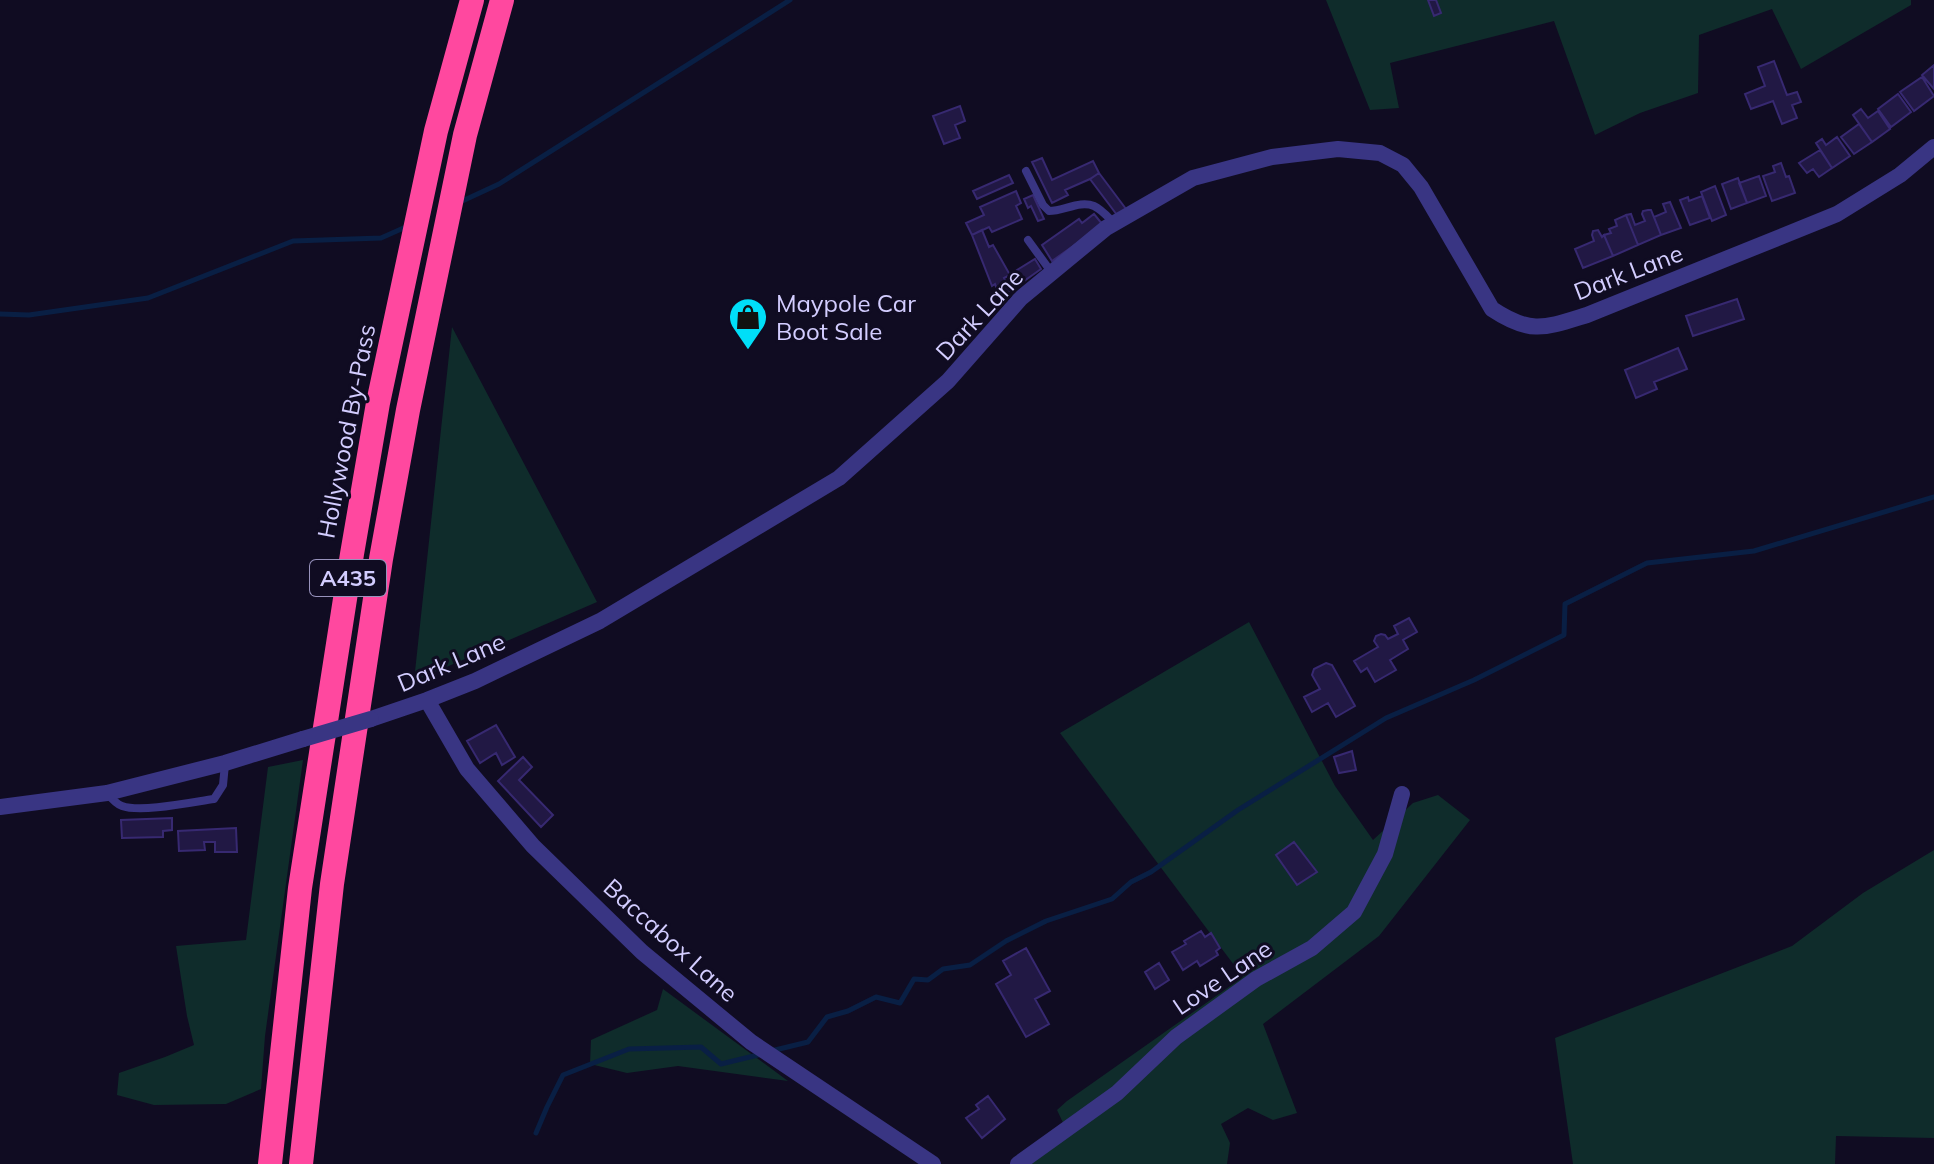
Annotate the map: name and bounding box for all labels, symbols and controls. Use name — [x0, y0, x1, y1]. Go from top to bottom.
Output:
street label: Dark Lane — [1569, 238, 1687, 306]
street label: Dark Lane — [929, 262, 1029, 366]
place label: Maypole Car Boot Sale — [776, 288, 916, 346]
shop icon: Maypole Car Boot Sale — [727, 296, 769, 351]
street label: Hollywood By-Pass — [311, 321, 381, 541]
road number: A435 — [310, 560, 386, 596]
street label: Dark Lane — [393, 626, 509, 698]
street label: Baccabox Lane — [598, 872, 744, 1008]
street label: Love Lane — [1167, 933, 1277, 1021]

